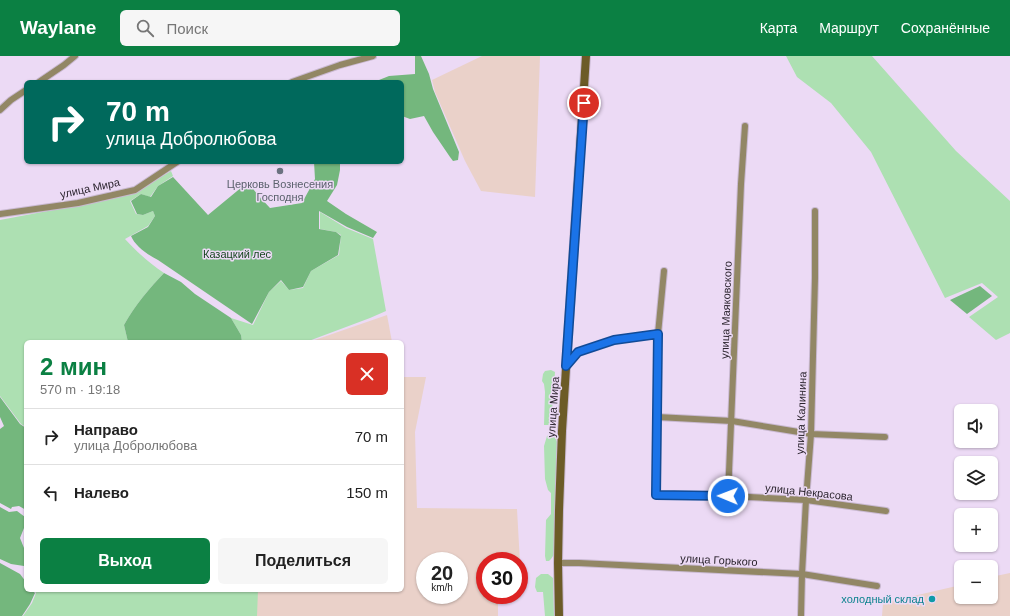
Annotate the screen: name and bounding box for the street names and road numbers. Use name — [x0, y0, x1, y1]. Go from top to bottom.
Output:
street label: улица Мира — [59, 176, 122, 200]
street label: улица Маяковского — [718, 261, 734, 359]
street label: улица Калинина — [794, 371, 808, 455]
street label: улица Мира — [545, 375, 561, 438]
street label: улица Некрасова — [765, 481, 854, 503]
street label: улица Горького — [680, 552, 758, 568]

